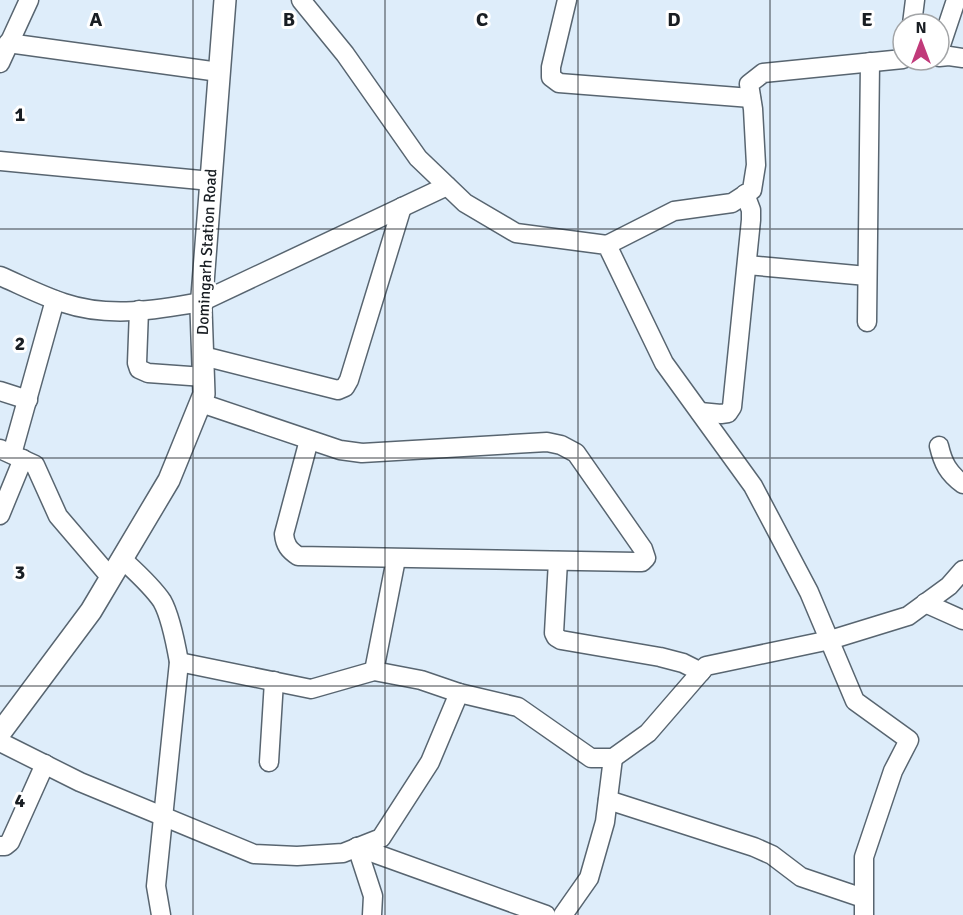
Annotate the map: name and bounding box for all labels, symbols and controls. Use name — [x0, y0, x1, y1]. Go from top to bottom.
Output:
text: A — [90, 7, 103, 32]
text: B — [283, 7, 295, 32]
text: C — [476, 7, 488, 32]
text: D — [667, 7, 681, 32]
text: E — [861, 7, 873, 32]
north arrow — [891, 12, 951, 72]
text: N — [915, 18, 927, 38]
text: 1 — [15, 102, 26, 127]
street label: Domingarh Station Road — [193, 168, 221, 336]
text: 2 — [15, 331, 25, 356]
text: 3 — [15, 560, 25, 585]
text: 4 — [15, 788, 26, 813]

